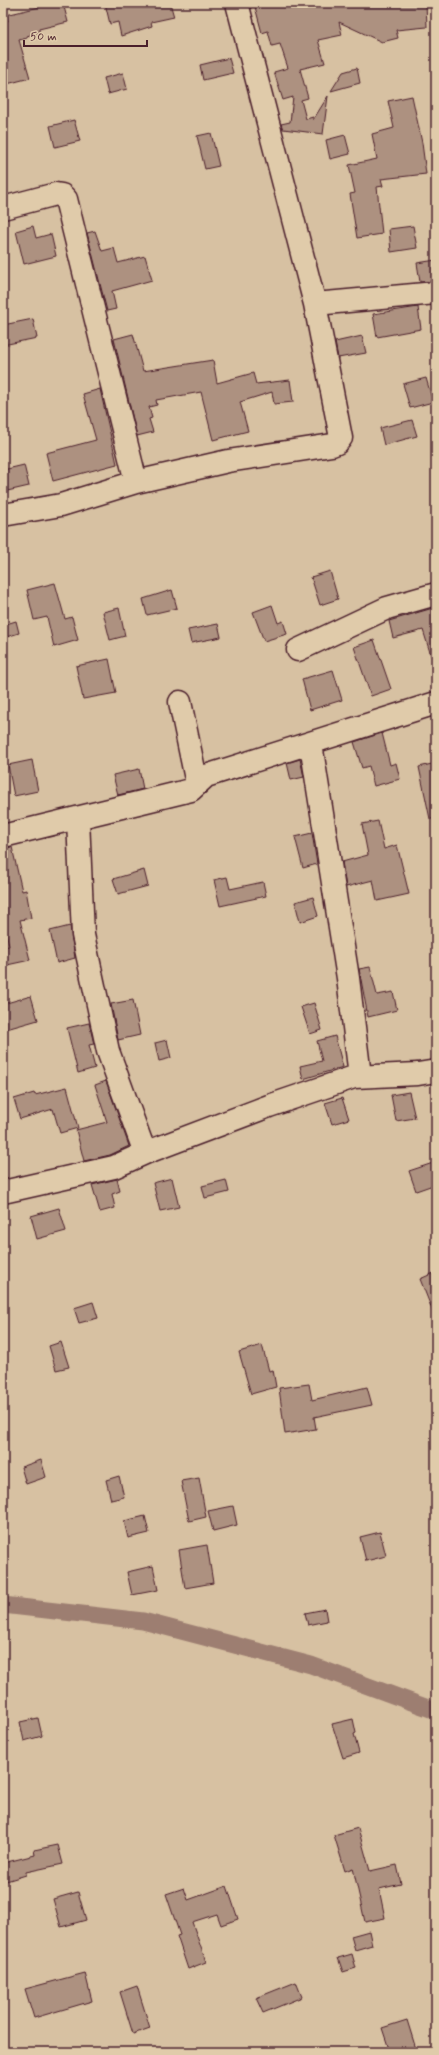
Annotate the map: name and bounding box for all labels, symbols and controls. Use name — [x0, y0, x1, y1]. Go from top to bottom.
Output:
scale bar — [24, 22, 147, 48]
text: 50 m — [30, 29, 57, 45]

